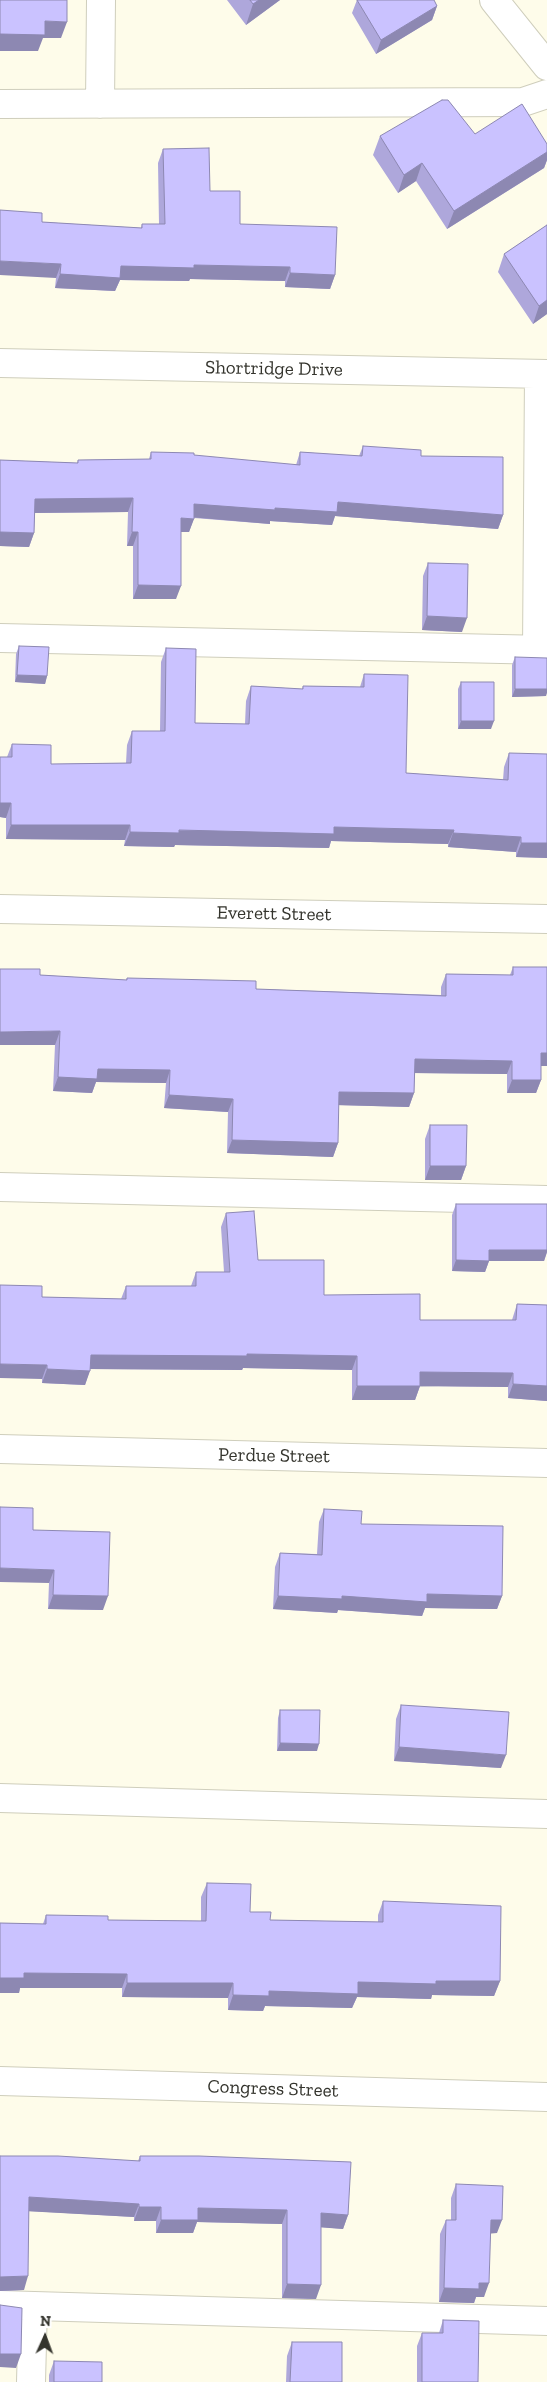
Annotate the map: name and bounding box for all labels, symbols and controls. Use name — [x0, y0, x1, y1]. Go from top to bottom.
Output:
street label: Shortridge Drive — [205, 356, 343, 382]
street label: Everett Street — [216, 902, 332, 926]
street label: Perdue Street — [218, 1444, 330, 1468]
street label: Congress Street — [207, 2075, 339, 2103]
north arrow — [20, 2312, 70, 2362]
text: N — [40, 2313, 51, 2330]

